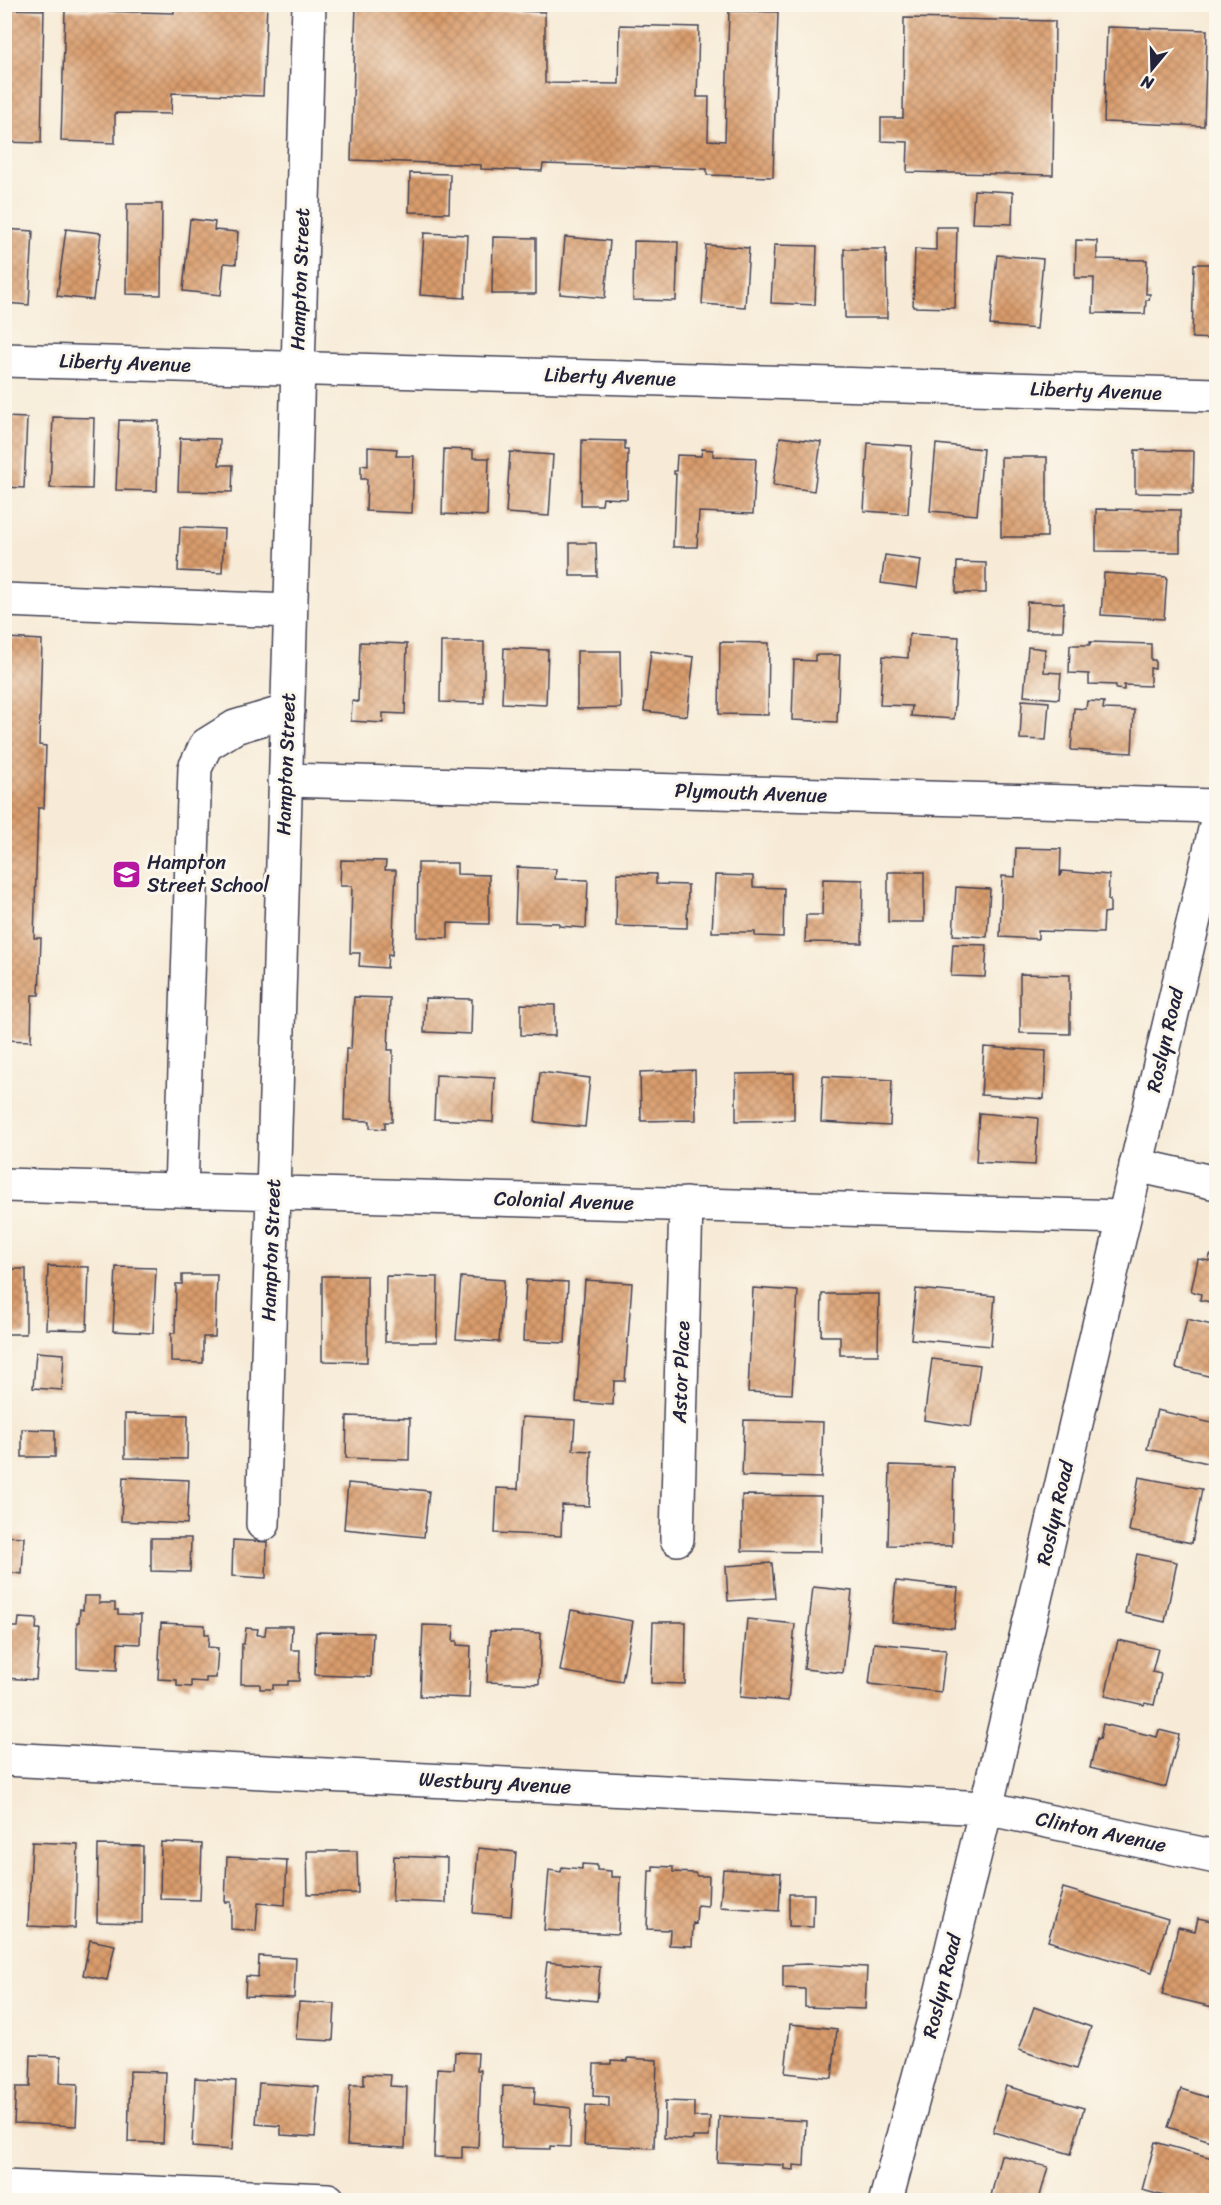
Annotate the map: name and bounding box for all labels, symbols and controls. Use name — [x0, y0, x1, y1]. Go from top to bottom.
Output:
north arrow — [1122, 39, 1182, 99]
text: N — [1136, 67, 1158, 99]
street label: Hampton Street — [280, 207, 320, 351]
street label: Liberty Avenue — [59, 343, 192, 383]
street label: Liberty Avenue — [544, 357, 677, 397]
street label: Liberty Avenue — [1030, 371, 1163, 411]
street label: Hampton Street — [266, 692, 306, 836]
street label: Plymouth Avenue — [674, 773, 828, 813]
place label: Hampton Street School — [147, 845, 269, 903]
school or university icon: Hampton Street School — [110, 858, 142, 890]
street label: Roslyn Road — [1136, 983, 1194, 1096]
street label: Hampton Street — [251, 1178, 291, 1322]
street label: Colonial Avenue — [493, 1181, 635, 1221]
street label: Astor Place — [662, 1320, 700, 1425]
street label: Roslyn Road — [1026, 1456, 1084, 1569]
street label: Westbury Avenue — [418, 1762, 572, 1804]
street label: Clinton Avenue — [1033, 1801, 1169, 1863]
street label: Roslyn Road — [912, 1929, 972, 2042]

